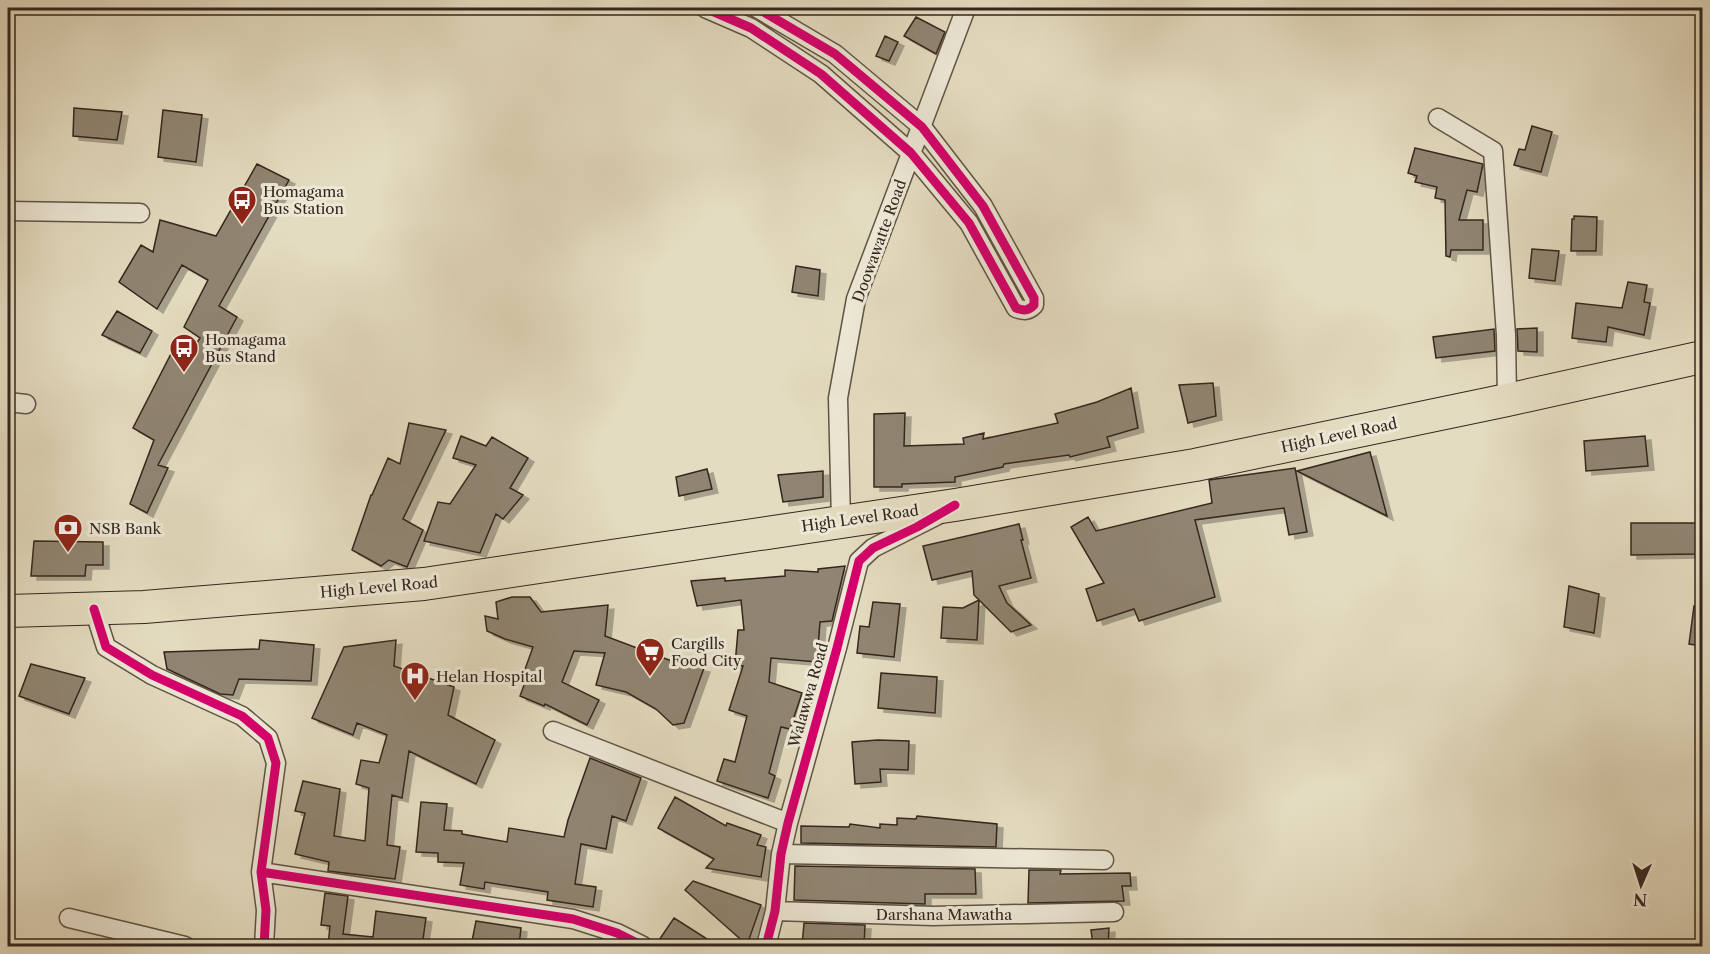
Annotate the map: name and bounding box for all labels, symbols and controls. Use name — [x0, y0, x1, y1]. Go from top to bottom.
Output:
street label: Doowawatte Road — [848, 177, 910, 305]
place label: Homagama Bus Station — [263, 182, 345, 218]
bus stop icon: Homagama Bus Station — [226, 184, 258, 226]
place label: Homagama Bus Stand — [205, 330, 286, 366]
bus stop icon: Homagama Bus Stand — [168, 332, 200, 374]
street label: High Level Road — [1279, 413, 1399, 457]
street label: High Level Road — [800, 500, 920, 536]
bank icon: NSB Bank — [52, 512, 84, 554]
place label: NSB Bank — [89, 519, 163, 538]
street label: High Level Road — [319, 572, 439, 602]
place label: Cargills Food City — [671, 634, 742, 670]
supermarket icon: Cargills Food City — [634, 636, 666, 678]
street label: Walawwa Road — [784, 640, 832, 751]
hospital icon: Helan Hospital — [399, 660, 431, 702]
place label: Helan Hospital — [436, 667, 543, 686]
north arrow — [1611, 855, 1671, 915]
text: N — [1633, 890, 1648, 910]
street label: Darshana Mawatha — [876, 905, 1012, 924]

